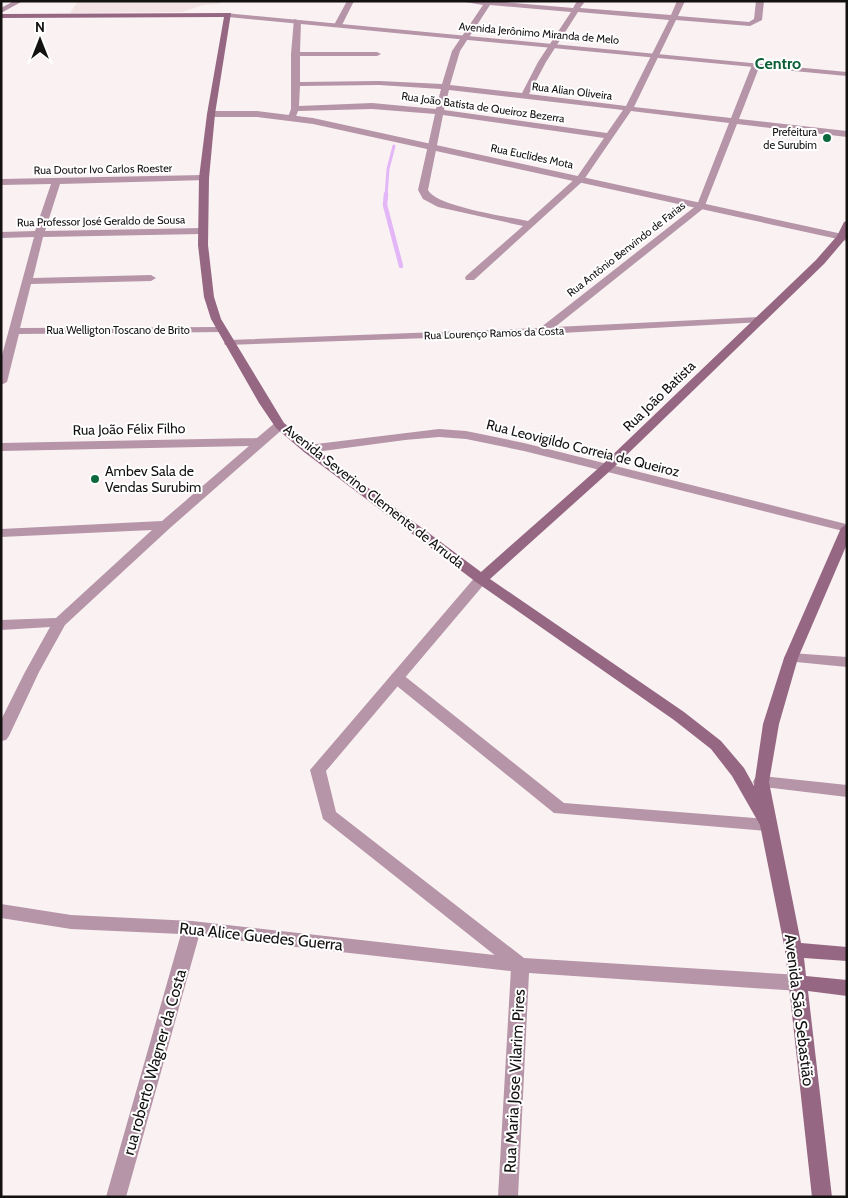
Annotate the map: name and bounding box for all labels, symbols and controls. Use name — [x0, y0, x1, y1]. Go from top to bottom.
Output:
north arrow — [15, 15, 65, 65]
text: N — [35, 18, 45, 36]
street label: Avenida Jerônimo Miranda de Melo — [458, 19, 620, 47]
district label: Centro — [755, 54, 801, 73]
street label: Rua Alian Oliveira — [531, 79, 614, 103]
street label: Rua João Batista de Queiroz Bezerra — [400, 89, 566, 125]
place label: Prefeitura de Surubim — [763, 125, 818, 152]
marker: Prefeitura de Surubim — [821, 132, 833, 144]
street label: Rua Euclides Mota — [489, 140, 575, 172]
street label: Rua Doutor Ivo Carlos Roester — [34, 161, 173, 177]
street label: Rua Antônio Benvindo de Farias — [564, 198, 688, 300]
street label: Rua Professor José Geraldo de Sousa — [17, 213, 186, 229]
street label: Rua Welligton Toscano de Brito — [46, 323, 190, 337]
street label: Rua Lourenço Ramos da Costa — [424, 324, 565, 342]
street label: Rua João Batista — [619, 357, 699, 435]
street label: Rua Leovigildo Correia de Queiroz — [485, 415, 682, 481]
street label: Rua João Félix Filho — [72, 419, 186, 439]
street label: Avenida Severino Clemente de Arruda — [280, 420, 468, 572]
place label: Ambev Sala de Vendas Surubim — [105, 462, 201, 496]
marker: Ambev Sala de Vendas Surubim — [89, 473, 101, 485]
street label: Rua Alice Guedes Guerra — [178, 918, 344, 955]
street label: Avenida São Sebastião — [781, 933, 818, 1087]
street label: rua roberto Wagner da Costa — [119, 967, 190, 1157]
street label: Rua Maria Jose Vilarim Pires — [500, 988, 529, 1173]

